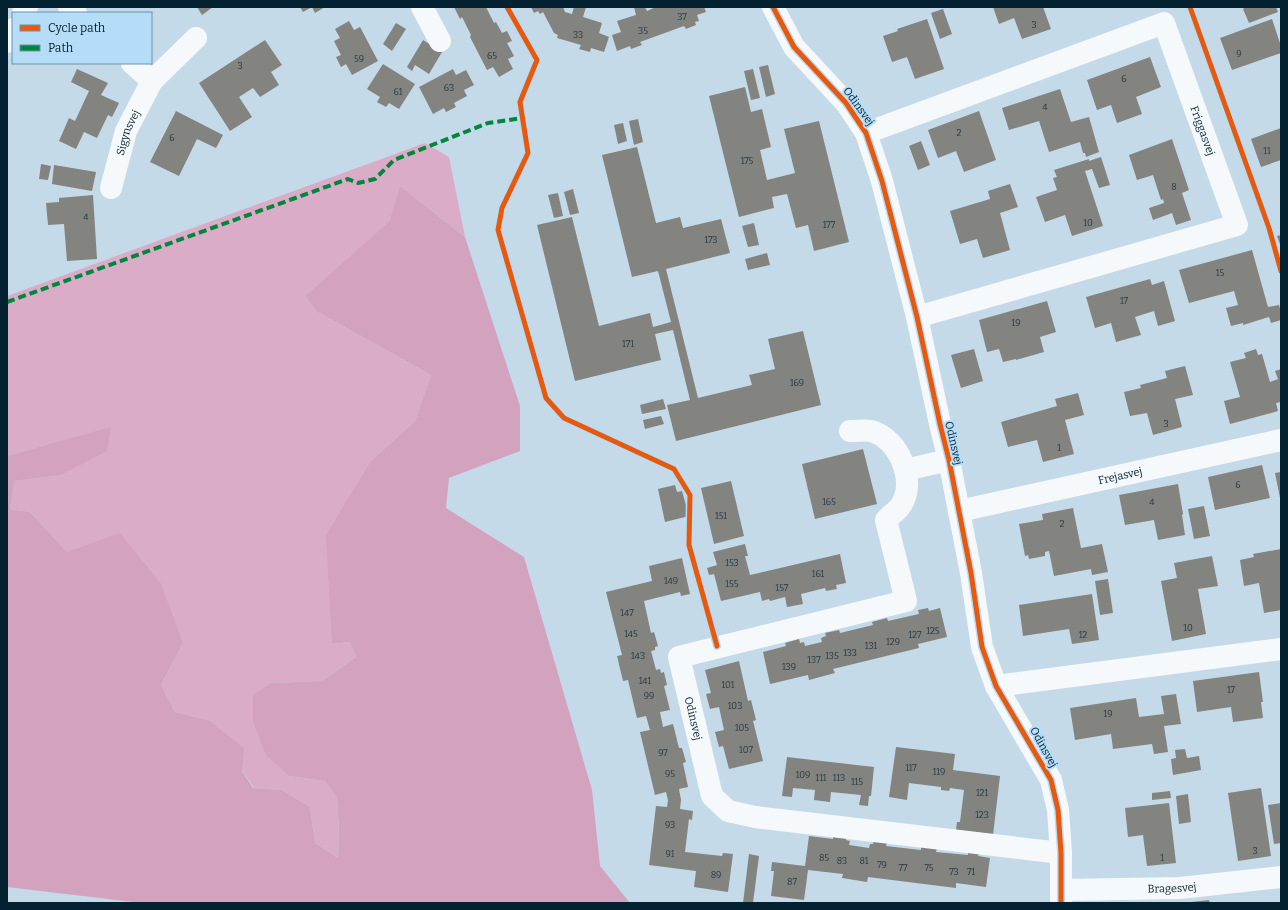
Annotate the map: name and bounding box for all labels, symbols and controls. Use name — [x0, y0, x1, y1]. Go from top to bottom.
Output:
legend — [12, 12, 152, 64]
house number: 37 — [677, 12, 687, 22]
house number: 3 — [1031, 20, 1037, 30]
text: Cycle path — [48, 21, 106, 35]
house number: 35 — [638, 26, 648, 36]
house number: 33 — [573, 30, 583, 40]
text: Path — [48, 41, 74, 55]
house number: 9 — [1236, 49, 1242, 59]
house number: 65 — [487, 51, 497, 61]
house number: 59 — [354, 54, 364, 64]
house number: 3 — [237, 61, 243, 71]
house number: 6 — [1121, 74, 1127, 84]
house number: 63 — [444, 83, 454, 93]
street label: Odinsvej — [840, 85, 877, 128]
house number: 61 — [394, 87, 403, 97]
house number: 4 — [1042, 102, 1048, 112]
street label: Friggasvej — [1187, 104, 1217, 157]
street label: Sigynsvej — [114, 108, 143, 157]
house number: 2 — [957, 128, 962, 138]
house number: 6 — [169, 133, 175, 143]
house number: 11 — [1263, 146, 1271, 156]
house number: 175 — [741, 156, 754, 166]
house number: 8 — [1171, 182, 1177, 192]
house number: 4 — [83, 212, 89, 222]
house number: 10 — [1083, 218, 1093, 228]
house number: 177 — [823, 220, 836, 230]
house number: 173 — [704, 235, 718, 245]
house number: 15 — [1216, 268, 1224, 278]
house number: 17 — [1120, 296, 1129, 306]
house number: 19 — [1012, 318, 1020, 328]
house number: 171 — [622, 339, 634, 349]
house number: 169 — [790, 378, 804, 388]
house number: 3 — [1163, 419, 1169, 429]
street label: Odinsvej — [942, 420, 965, 466]
house number: 1 — [1057, 443, 1061, 453]
street label: Frejasvej — [1097, 465, 1144, 487]
house number: 6 — [1235, 480, 1241, 490]
house number: 165 — [822, 497, 836, 507]
house number: 4 — [1149, 497, 1155, 507]
house number: 151 — [715, 511, 727, 521]
house number: 2 — [1060, 519, 1065, 529]
house number: 153 — [725, 558, 739, 568]
house number: 161 — [812, 569, 825, 579]
house number: 149 — [664, 576, 678, 586]
house number: 155 — [725, 579, 739, 589]
house number: 157 — [776, 583, 789, 593]
house number: 147 — [620, 608, 634, 618]
house number: 10 — [1183, 623, 1193, 633]
house number: 125 — [926, 626, 940, 636]
house number: 145 — [624, 629, 638, 639]
house number: 127 — [909, 630, 922, 640]
house number: 12 — [1079, 630, 1087, 640]
house number: 129 — [886, 637, 900, 647]
house number: 131 — [865, 641, 878, 651]
house number: 133 — [843, 648, 857, 658]
house number: 143 — [631, 651, 645, 661]
house number: 135 — [825, 651, 839, 661]
house number: 137 — [807, 655, 821, 665]
house number: 139 — [782, 662, 796, 672]
house number: 141 — [639, 676, 652, 686]
house number: 101 — [721, 680, 735, 690]
house number: 17 — [1227, 685, 1236, 695]
house number: 99 — [644, 691, 654, 701]
street label: Odinsvej — [682, 695, 705, 742]
house number: 103 — [728, 701, 742, 711]
house number: 19 — [1104, 709, 1112, 719]
house number: 105 — [735, 723, 749, 733]
street label: Odinsvej — [1027, 725, 1060, 770]
house number: 107 — [739, 745, 753, 755]
house number: 97 — [658, 748, 668, 758]
house number: 117 — [905, 763, 917, 773]
house number: 119 — [933, 767, 945, 777]
house number: 95 — [665, 769, 675, 779]
house number: 109 — [796, 770, 810, 780]
house number: 111 — [816, 773, 827, 783]
house number: 113 — [833, 773, 845, 783]
house number: 115 — [851, 777, 863, 787]
house number: 121 — [976, 788, 988, 798]
house number: 123 — [975, 810, 989, 820]
house number: 93 — [665, 820, 675, 830]
house number: 3 — [1252, 846, 1258, 856]
house number: 91 — [666, 849, 675, 859]
house number: 85 — [819, 853, 829, 863]
house number: 1 — [1160, 853, 1164, 863]
house number: 83 — [837, 856, 847, 866]
house number: 81 — [859, 856, 869, 866]
house number: 79 — [877, 860, 887, 870]
house number: 77 — [898, 863, 908, 873]
house number: 75 — [924, 863, 934, 873]
house number: 73 — [949, 867, 959, 877]
house number: 71 — [967, 867, 975, 877]
house number: 89 — [711, 870, 721, 880]
house number: 87 — [787, 877, 797, 887]
street label: Bragesvej — [1147, 880, 1197, 896]

